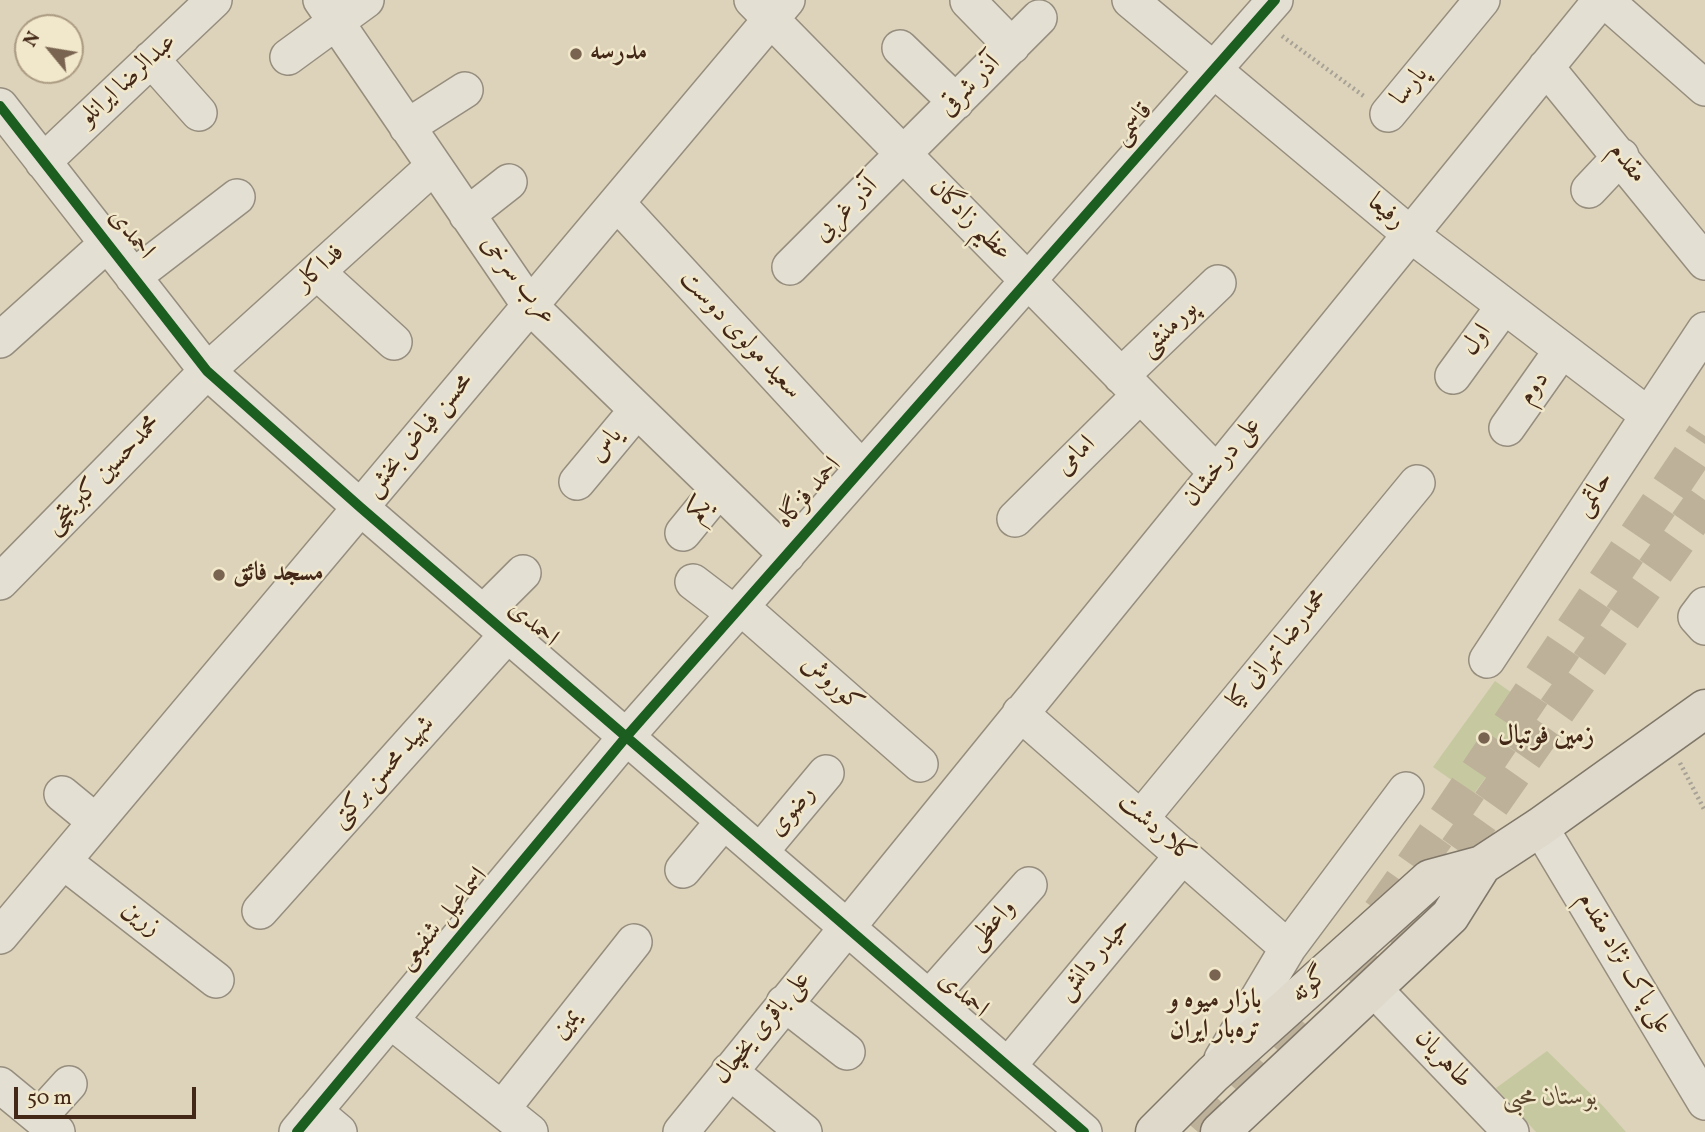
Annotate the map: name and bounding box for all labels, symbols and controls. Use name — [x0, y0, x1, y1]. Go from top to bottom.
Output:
north arrow — [14, 14, 84, 84]
text: N — [18, 27, 47, 52]
street label: عبدالرضا ایرانلو — [74, 28, 184, 134]
place label: مدرسه — [590, 38, 647, 70]
marker: مدرسه — [568, 46, 584, 62]
street label: آذر شرقی — [934, 50, 1008, 124]
street label: پارسا — [1386, 61, 1436, 113]
street label: قاسمی — [1107, 97, 1161, 153]
street label: مقدم — [1600, 137, 1652, 191]
street label: آذر غربی — [808, 172, 886, 250]
street label: عظیم زادگان — [921, 173, 1017, 269]
street label: رفیعا — [1360, 188, 1410, 238]
street label: احمدی — [100, 203, 160, 267]
street label: عرب سرخی — [472, 230, 562, 332]
street label: فداکار — [290, 239, 352, 299]
street label: سعید مولوی دوست — [671, 265, 807, 407]
street label: پورمنشی — [1134, 295, 1206, 365]
street label: اول — [1456, 319, 1500, 363]
street label: دوم — [1512, 366, 1558, 412]
street label: محسن فیاض بخش — [359, 367, 481, 505]
street label: محمدحسین کبریتچی — [39, 410, 169, 542]
street label: علی درخشان — [1177, 411, 1269, 515]
street label: یاس — [583, 422, 631, 470]
street label: امامی — [1050, 430, 1104, 484]
street label: احمد فزگاه — [770, 452, 850, 536]
street label: حاتمی — [1569, 466, 1621, 524]
street label: یکم — [682, 492, 720, 530]
place label: مسجد فائق — [233, 559, 324, 591]
marker: مسجد فائق — [211, 567, 227, 583]
street label: محمدرضا تهرانی کیا — [1221, 584, 1337, 716]
street label: احمدی — [500, 595, 564, 655]
street label: کوروش — [793, 649, 869, 721]
street label: شهید محسن برکتی — [325, 710, 443, 836]
place label: زمین فوتبال — [1498, 722, 1594, 754]
marker: زمین فوتبال — [1476, 730, 1492, 746]
street label: رضوی — [763, 780, 823, 844]
street label: کلاردشت — [1110, 788, 1200, 872]
street label: اسماعیل شفیعی — [392, 862, 496, 978]
street label: علی پاک نژاد مقدم — [1568, 887, 1678, 1041]
street label: واعظی — [962, 894, 1024, 958]
street label: زرین — [114, 895, 166, 945]
street label: حیدر دانش — [1051, 912, 1139, 1008]
street label: گوته — [1285, 961, 1337, 1011]
street label: علی باقری یخچال — [708, 966, 818, 1092]
street label: احمدی — [930, 966, 994, 1026]
marker: بازار میوه و تره‌بار ایران — [1207, 967, 1223, 983]
place label: بازار میوه و تره‌بار ایران — [1168, 986, 1262, 1048]
street label: یمین — [546, 1003, 590, 1047]
street label: طاهریان — [1407, 1024, 1477, 1096]
scale bar — [18, 1072, 200, 1116]
park label: بوستان محبی — [1502, 1083, 1598, 1115]
text: 50 m — [27, 1084, 72, 1113]

